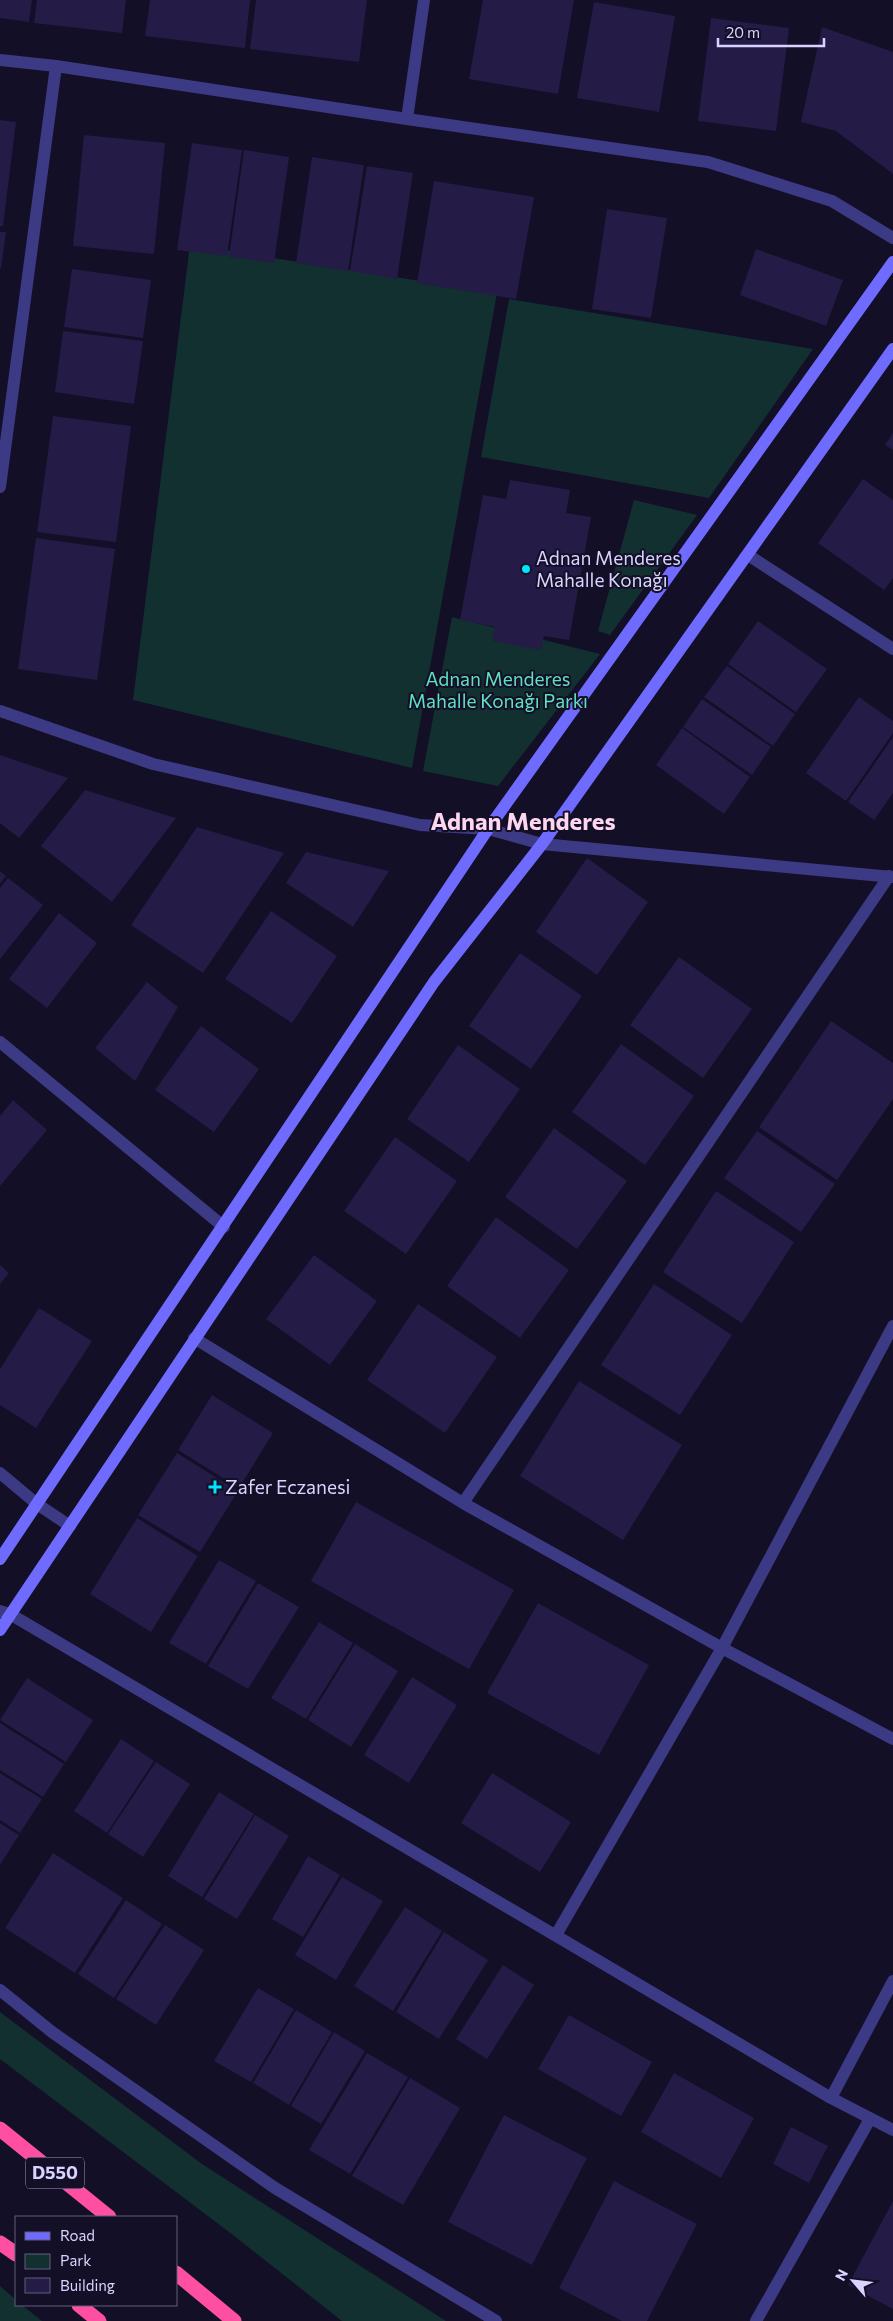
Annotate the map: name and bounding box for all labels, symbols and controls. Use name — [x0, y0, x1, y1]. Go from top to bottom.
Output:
scale bar — [718, 15, 824, 47]
text: 20 m — [726, 23, 760, 41]
place label: Adnan Menderes Mahalle Konağı — [536, 546, 681, 591]
marker: Adnan Menderes Mahalle Konağı — [520, 563, 532, 575]
park label: Adnan Menderes Mahalle Konağı Parkı — [408, 667, 588, 712]
district label: Adnan Menderes — [430, 806, 616, 835]
place label: Zafer Eczanesi — [225, 1475, 350, 1498]
marker: Zafer Eczanesi — [209, 1481, 221, 1493]
road number: D550 — [26, 2158, 84, 2188]
legend — [15, 2216, 178, 2306]
text: Road — [60, 2226, 95, 2244]
text: Park — [60, 2251, 91, 2269]
north arrow — [828, 2256, 878, 2306]
text: N — [831, 2266, 851, 2283]
text: Building — [60, 2276, 115, 2294]

